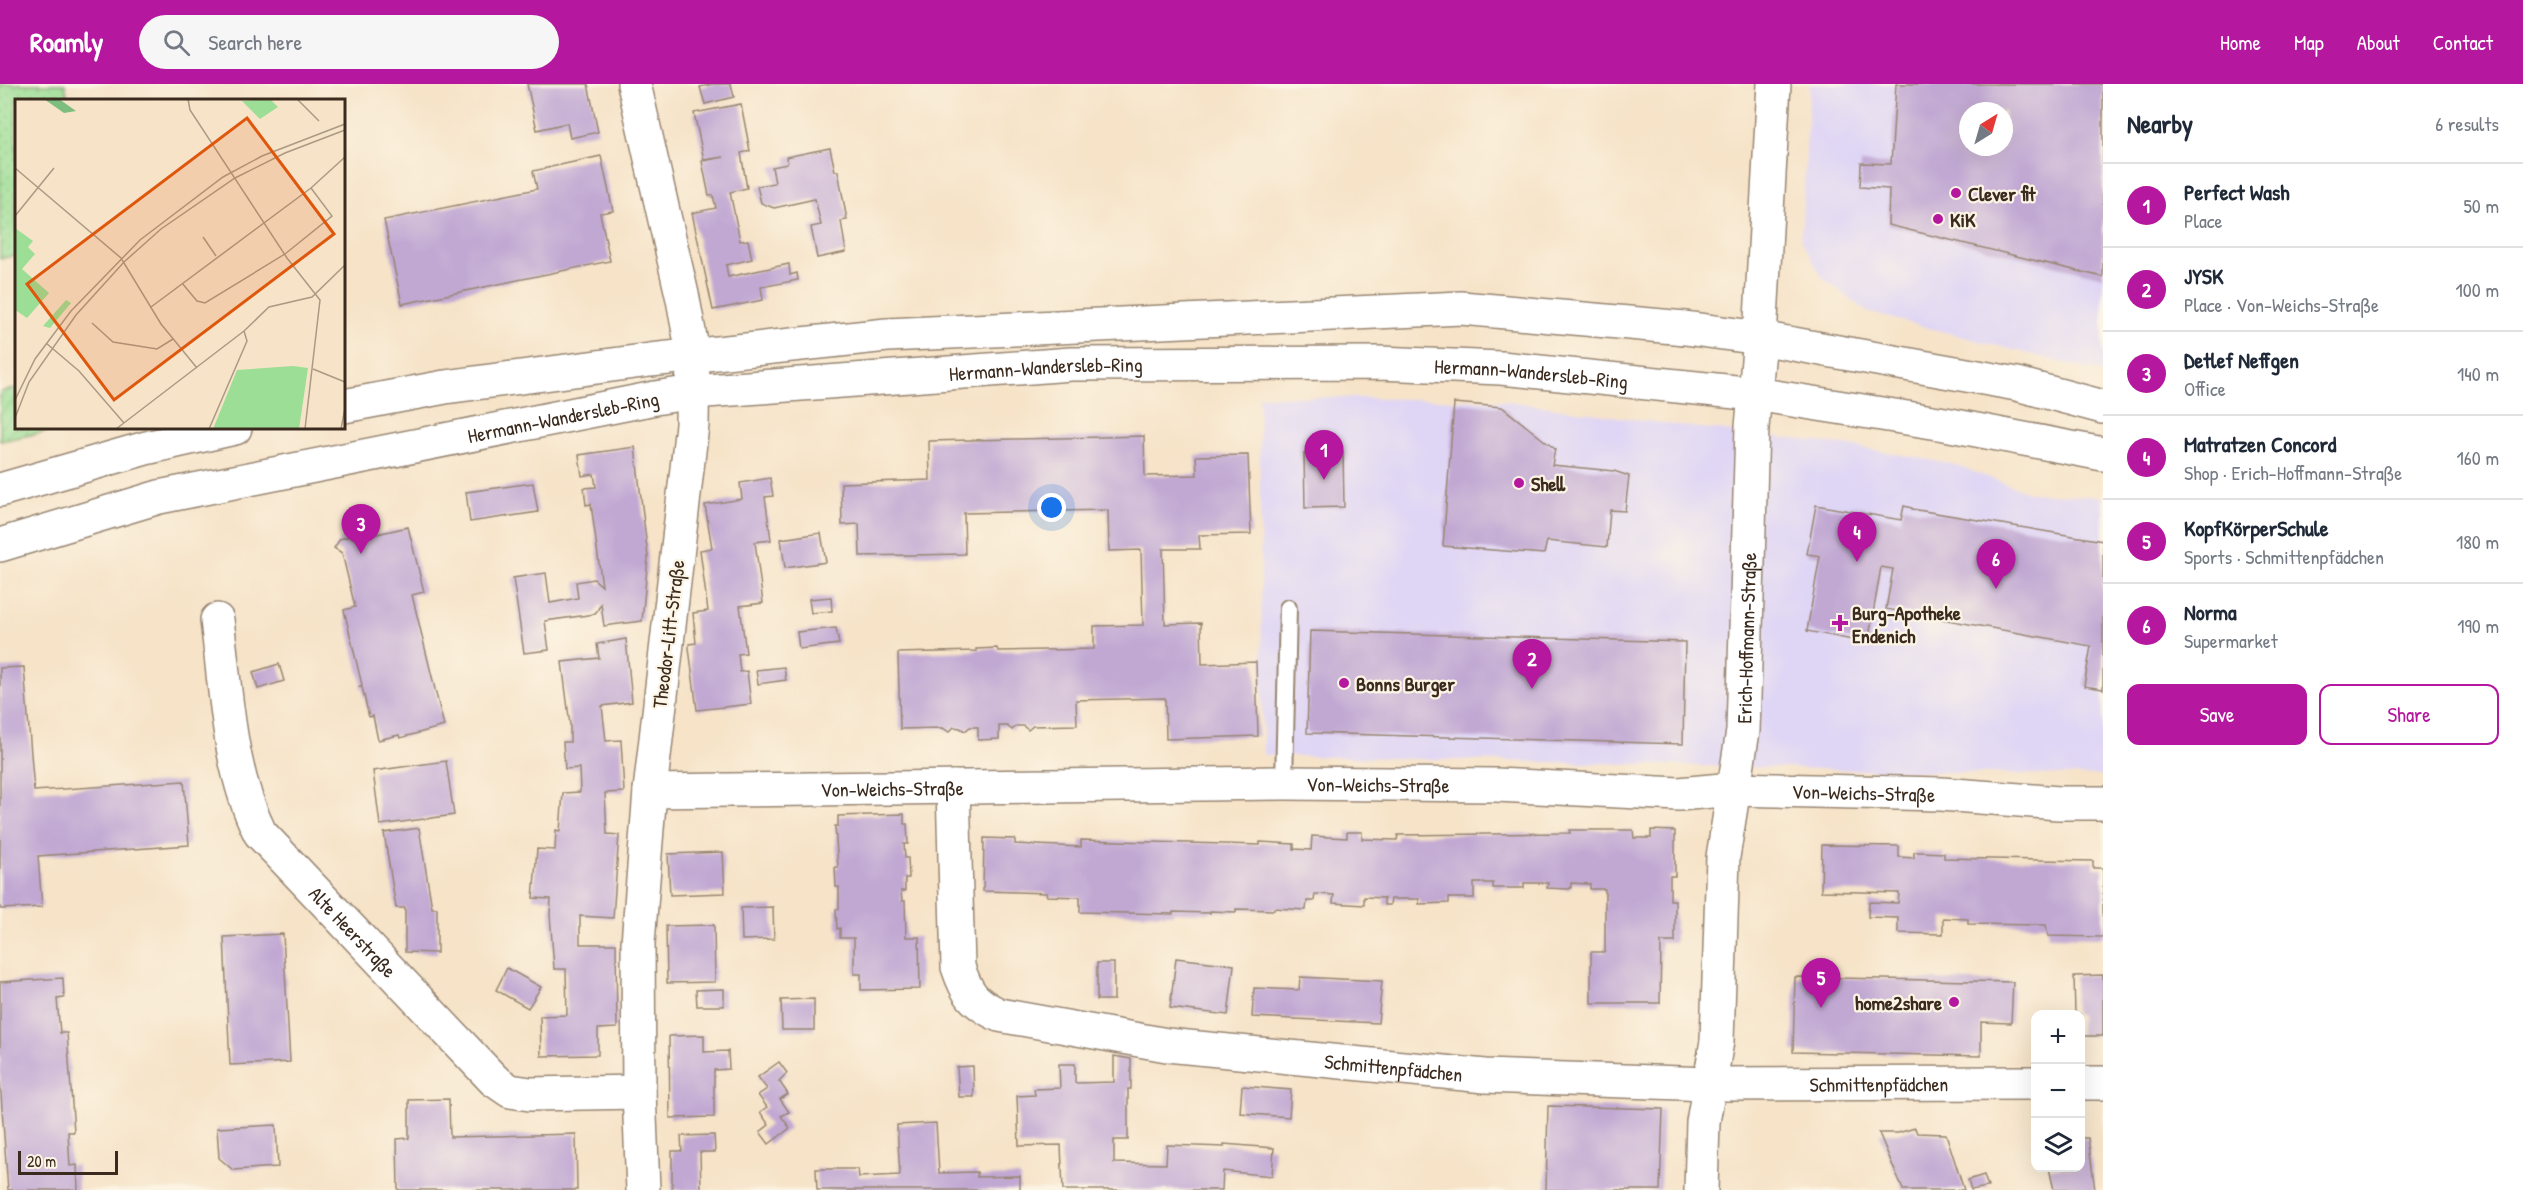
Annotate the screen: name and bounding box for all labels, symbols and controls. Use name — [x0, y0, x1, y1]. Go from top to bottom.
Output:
search box — [139, 15, 559, 69]
text: Roamly — [30, 23, 103, 61]
icon: search — [160, 26, 193, 59]
text: Search here — [208, 27, 302, 57]
text: Home — [2220, 28, 2261, 57]
text: Map — [2294, 28, 2324, 57]
text: About — [2357, 28, 2400, 57]
text: Contact — [2433, 28, 2493, 57]
inset map — [15, 99, 345, 429]
north arrow — [1959, 102, 2013, 156]
text: Nearby — [2127, 106, 2193, 141]
text: 6 results — [2435, 110, 2499, 137]
text: Perfect Wash — [2184, 177, 2290, 207]
place label: Clever fit — [1968, 180, 2037, 207]
marker: Clever fit — [1949, 186, 1963, 200]
text: 1 — [2143, 192, 2150, 219]
text: 50 m — [2463, 192, 2499, 219]
place label: KiK — [1950, 206, 1976, 233]
text: Place — [2184, 207, 2223, 234]
marker: KiK — [1931, 212, 1945, 226]
text: JYSK — [2184, 261, 2223, 291]
text: 2 — [2142, 276, 2151, 303]
text: 100 m — [2456, 276, 2499, 303]
text: Place · Von-Weichs-Straße — [2184, 291, 2379, 318]
text: Detlef Neffgen — [2184, 345, 2299, 375]
street label: Hermann-Wandersleb-Ring — [948, 350, 1143, 387]
street label: Hermann-Wandersleb-Ring — [1434, 352, 1629, 394]
text: 3 — [2142, 360, 2151, 387]
text: 140 m — [2457, 360, 2499, 387]
text: Office — [2184, 375, 2226, 402]
street label: Hermann-Wandersleb-Ring — [465, 384, 661, 449]
text: Matratzen Concord — [2184, 429, 2336, 459]
pin: 1 — [1304, 430, 1344, 480]
text: 4 — [2143, 444, 2150, 471]
text: 160 m — [2457, 444, 2499, 471]
text: Shop · Erich-Hoffmann-Straße — [2184, 459, 2402, 486]
place label: Shell — [1531, 470, 1567, 497]
marker: Shell — [1512, 476, 1526, 490]
your location — [1037, 493, 1066, 522]
pin: 3 — [342, 504, 380, 554]
pin: 4 — [1838, 512, 1876, 562]
text: KopfKörperSchule — [2184, 513, 2328, 543]
text: 5 — [2142, 528, 2151, 555]
text: 180 m — [2456, 528, 2499, 555]
pin: 6 — [1976, 540, 2016, 589]
text: Sports · Schmittenpfädchen — [2184, 543, 2384, 570]
street label: Erich-Hoffmann-Straße — [1730, 552, 1762, 724]
street label: Theodor-Litt-Straße — [646, 558, 691, 710]
text: Norma — [2184, 597, 2237, 627]
place label: Burg-Apotheke Endenich — [1852, 599, 1961, 649]
text: 6 — [2143, 612, 2150, 639]
text: 190 m — [2457, 612, 2499, 639]
marker: Burg-Apotheke Endenich — [1833, 616, 1847, 630]
text: Supermarket — [2184, 627, 2278, 654]
pin: 2 — [1512, 640, 1552, 689]
place label: Bonns Burger — [1356, 670, 1455, 698]
marker: Bonns Burger — [1337, 676, 1351, 690]
button: Save — [2127, 684, 2307, 745]
button: Share — [2319, 684, 2499, 745]
street label: Von-Weichs-Straße — [1306, 770, 1450, 798]
street label: Von-Weichs-Straße — [820, 774, 964, 802]
street label: Von-Weichs-Straße — [1791, 777, 1935, 807]
street label: Alte Heerstraße — [303, 880, 403, 983]
pin: 5 — [1802, 958, 1840, 1008]
place label: home2share — [1855, 989, 1942, 1016]
marker: home2share — [1947, 995, 1961, 1009]
map controls — [2031, 1010, 2085, 1172]
button: + — [2031, 1010, 2085, 1064]
street label: Schmittenpfädchen — [1323, 1047, 1464, 1087]
button: − — [2031, 1064, 2085, 1118]
street label: Schmittenpfädchen — [1810, 1070, 1948, 1097]
button: layers — [2031, 1118, 2085, 1172]
scale bar — [18, 1148, 118, 1176]
text: 20 m — [27, 1150, 56, 1172]

